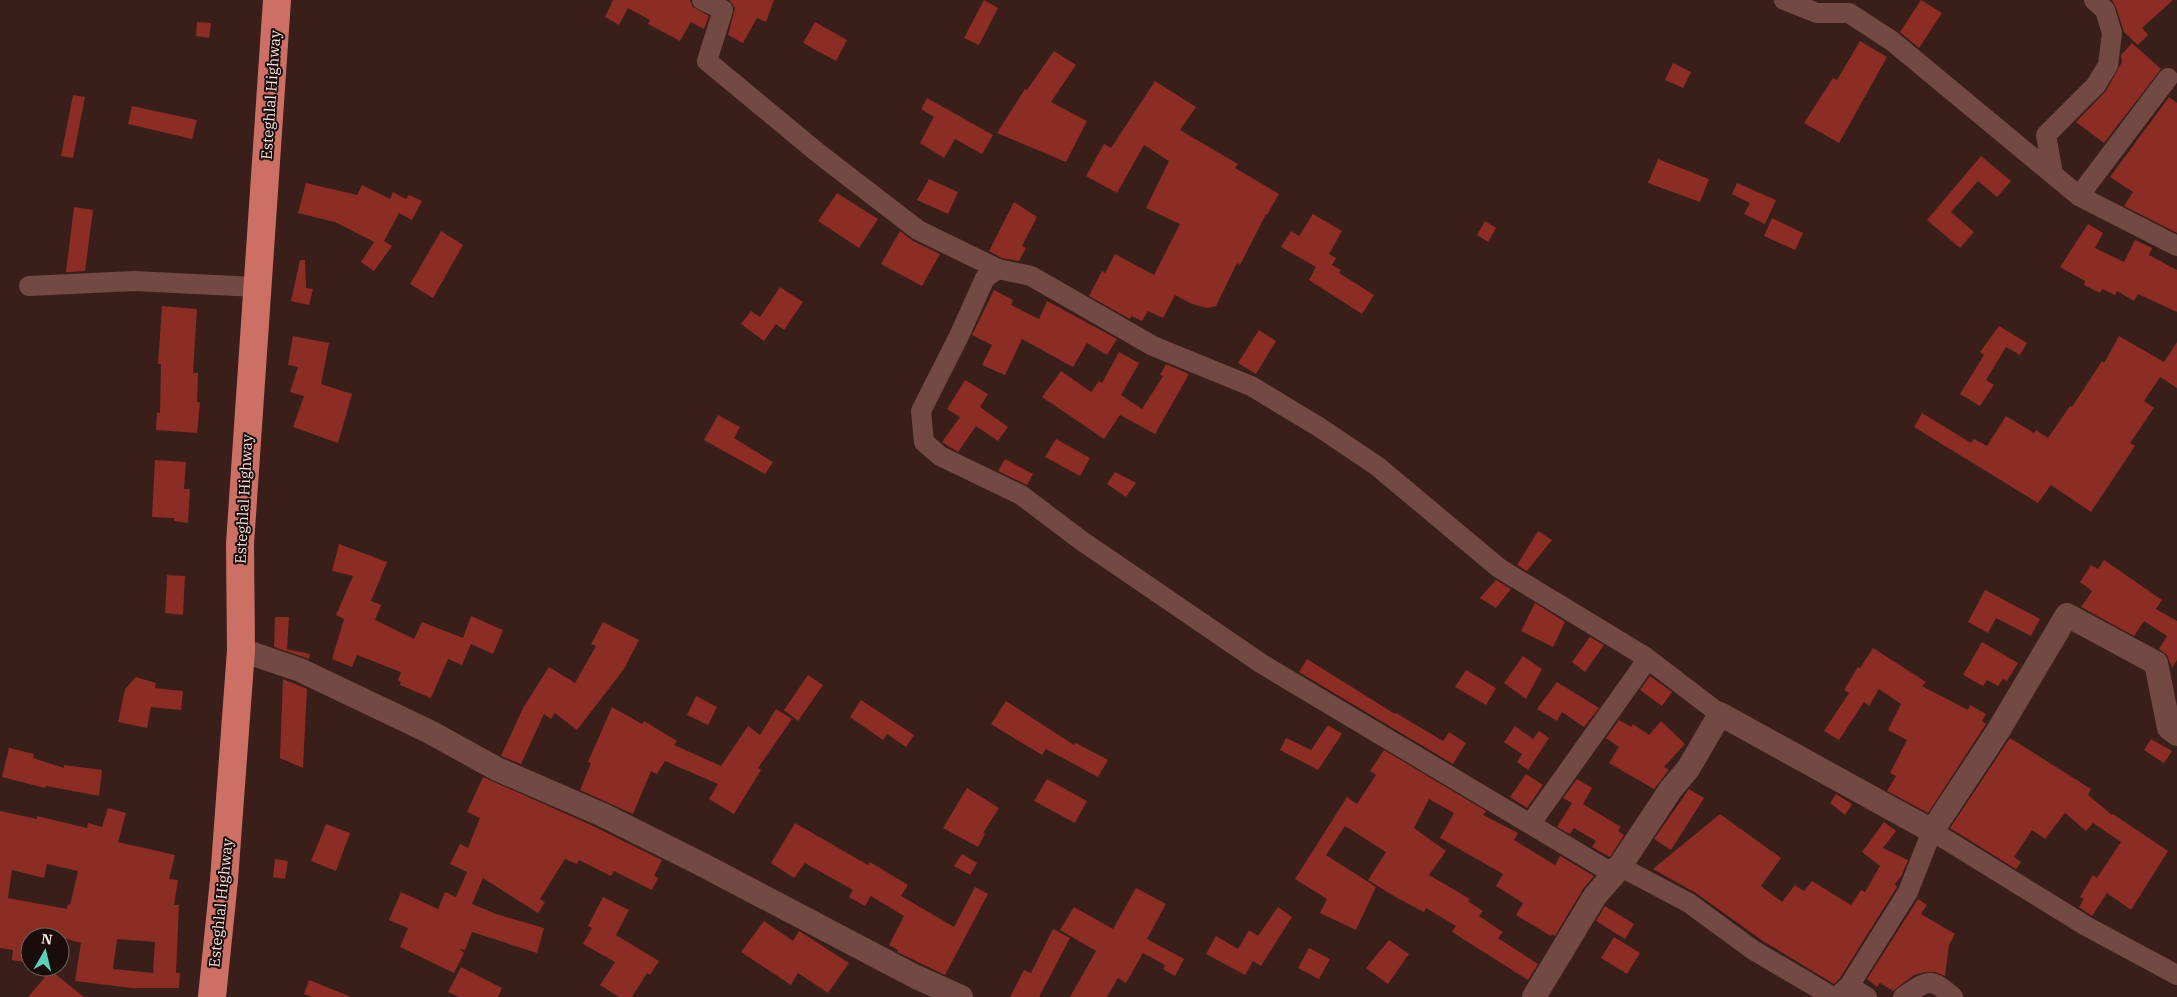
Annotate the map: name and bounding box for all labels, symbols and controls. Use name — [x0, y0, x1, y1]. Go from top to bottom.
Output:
street label: Esteghlal Highway — [256, 30, 285, 160]
street label: Esteghlal Highway — [231, 434, 256, 564]
street label: Esteghlal Highway — [204, 837, 237, 969]
north arrow — [20, 927, 70, 977]
text: N — [40, 929, 54, 949]

